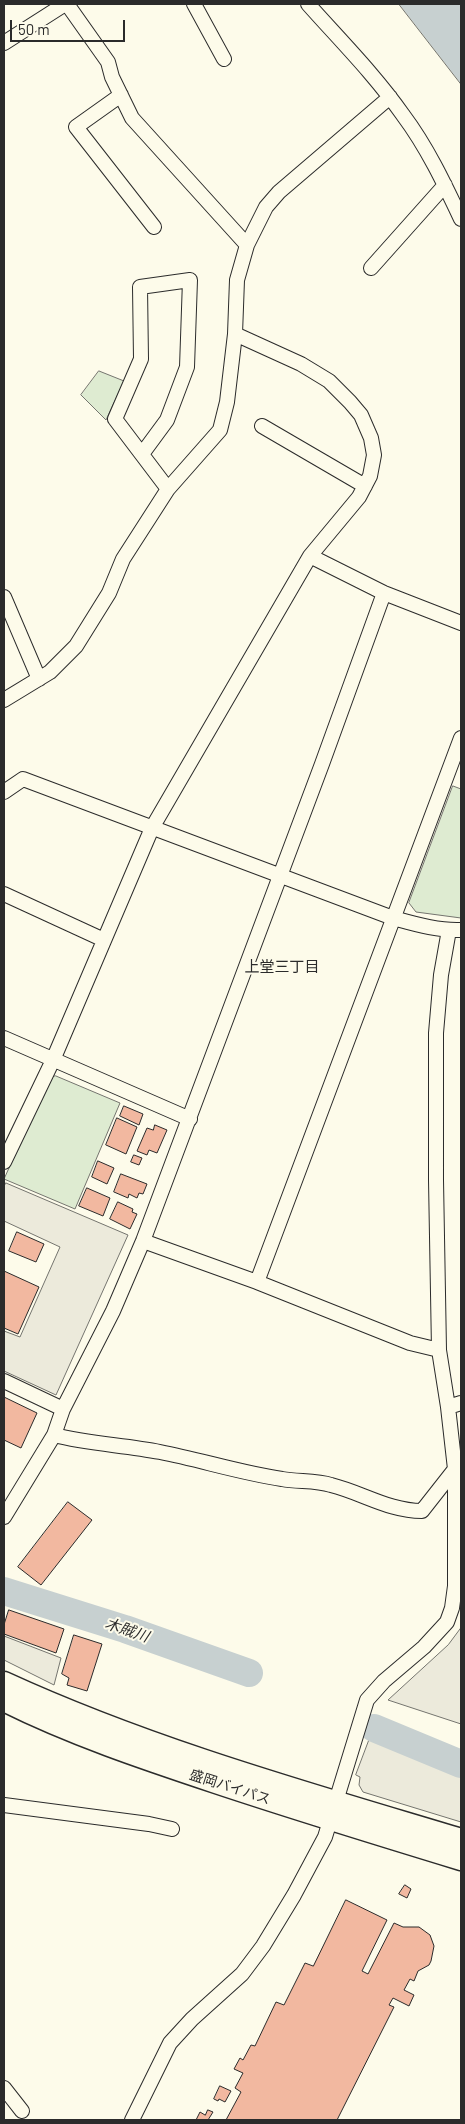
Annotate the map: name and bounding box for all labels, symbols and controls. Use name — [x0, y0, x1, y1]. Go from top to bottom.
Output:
scale bar — [12, 10, 128, 42]
text: 50 m — [18, 20, 50, 38]
district label: 上堂三丁目 — [245, 958, 319, 976]
water label: 木賊川 — [103, 1614, 151, 1646]
street label: 盛岡バイパス — [187, 1766, 273, 1808]

